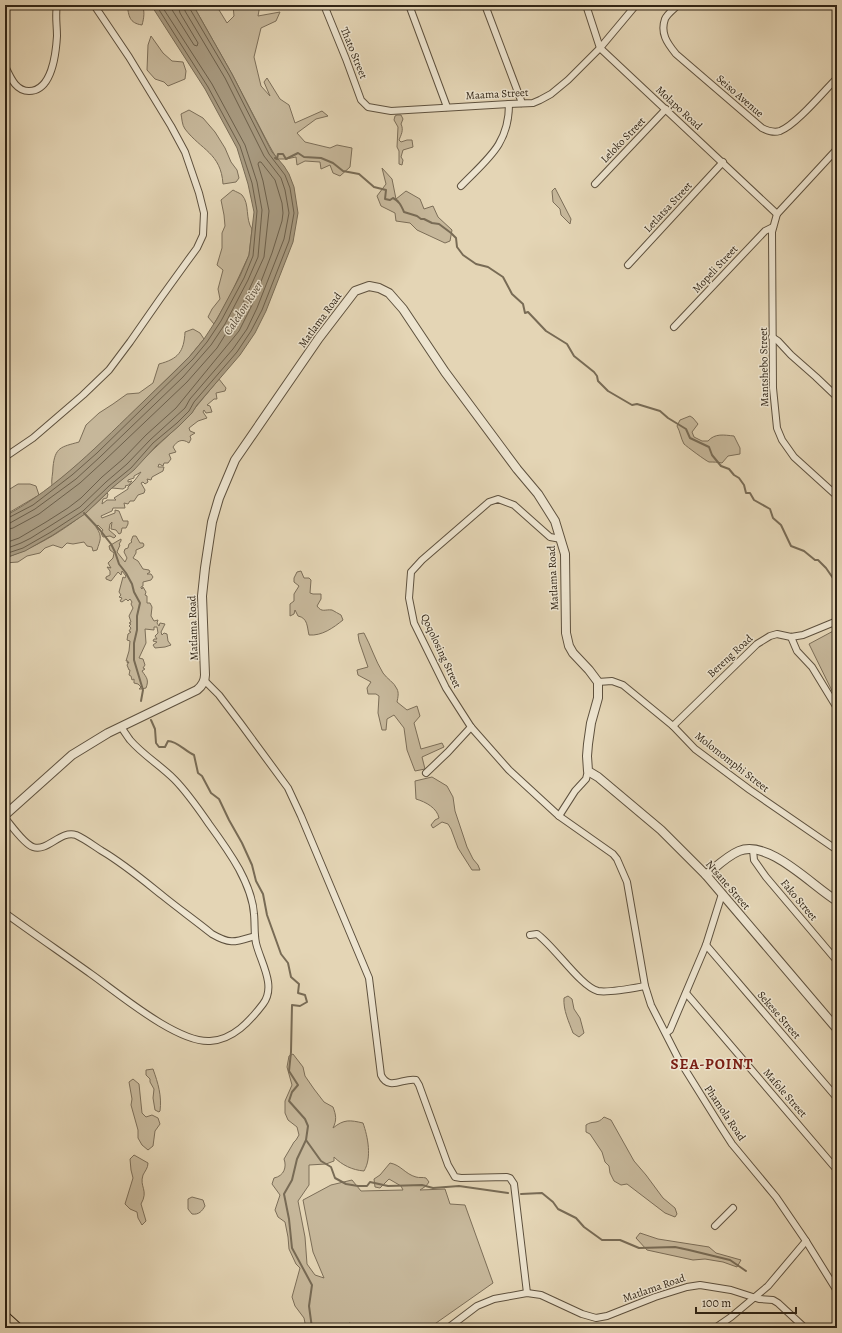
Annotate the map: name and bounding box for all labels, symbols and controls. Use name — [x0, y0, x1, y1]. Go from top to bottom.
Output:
street label: Thato Street — [337, 25, 371, 81]
street label: Seiso Avenue — [713, 71, 767, 121]
street label: Molapo Road — [652, 82, 706, 134]
street label: Maama Street — [465, 85, 529, 103]
street label: Leloko Street — [597, 113, 649, 166]
street label: Letlatsa Street — [641, 178, 696, 236]
street label: Mopeli Street — [689, 242, 741, 296]
water label: Caledon River — [220, 277, 267, 338]
street label: Matlama Road — [295, 289, 345, 351]
street label: Mantshebo Street — [756, 327, 772, 407]
street label: Matlama Road — [544, 545, 562, 611]
street label: Matlama Road — [184, 595, 202, 661]
street label: Qoqolosing Street — [417, 611, 465, 691]
street label: Bereng Road — [704, 631, 756, 681]
street label: Molomomphi Street — [692, 728, 773, 796]
street label: Ntsane Street — [702, 857, 754, 913]
street label: Fako Street — [777, 876, 821, 924]
street label: Sekese Street — [754, 988, 804, 1043]
district label: SEA-POINT — [670, 1054, 754, 1074]
street label: Mafole Street — [760, 1065, 811, 1121]
street label: Phamola Road — [701, 1082, 749, 1144]
street label: Matlama Road — [621, 1270, 687, 1306]
scale bar — [696, 1289, 796, 1315]
text: 100 m — [702, 1295, 731, 1311]

